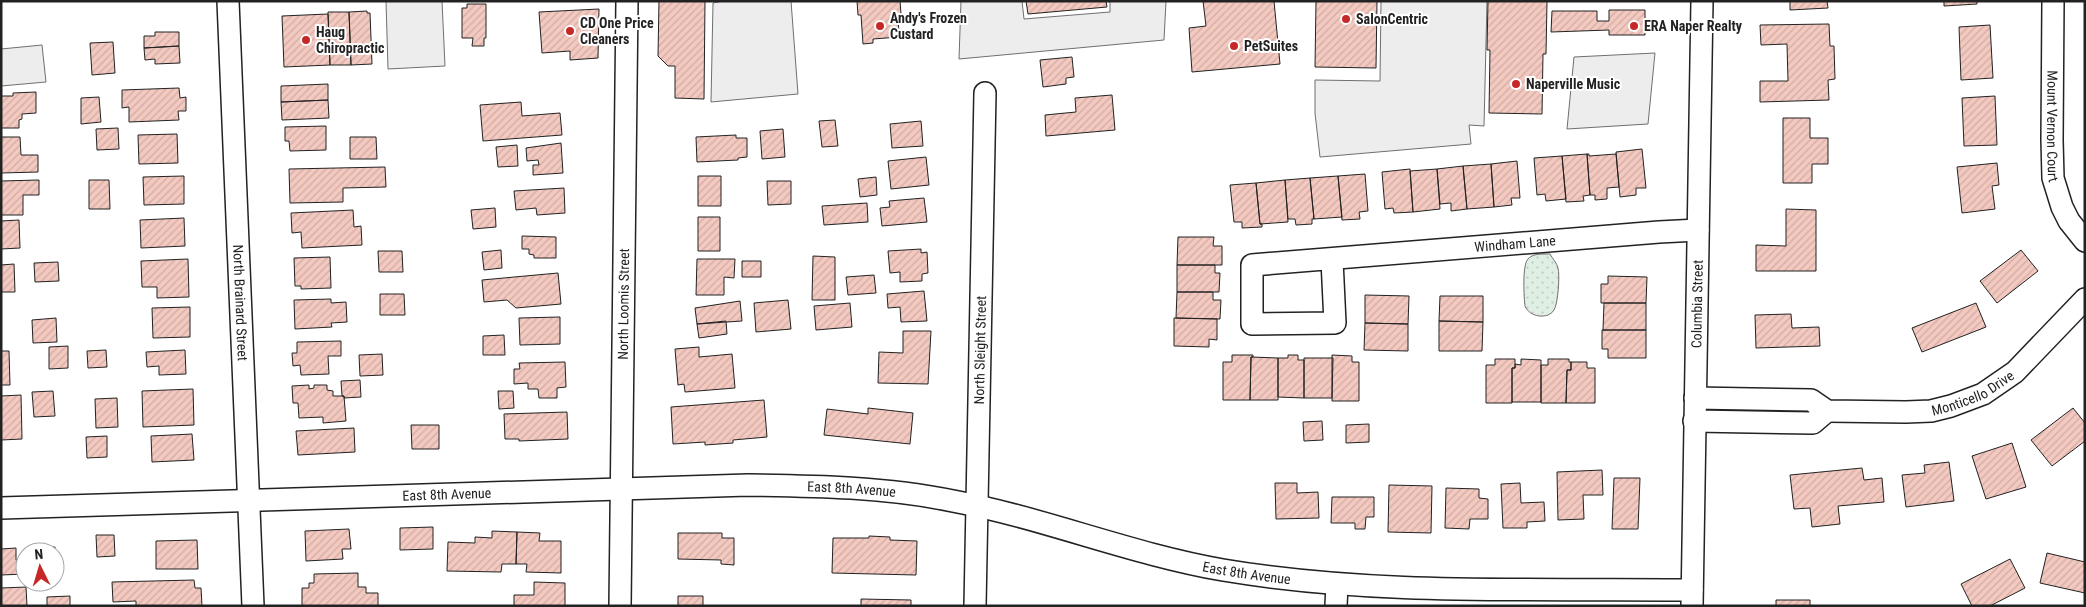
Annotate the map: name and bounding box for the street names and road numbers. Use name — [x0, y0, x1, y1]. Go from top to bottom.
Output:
street label: Mount Vernon Court — [2044, 70, 2062, 184]
street label: Windham Lane — [1474, 232, 1557, 255]
street label: North Brainard Street — [230, 244, 251, 361]
street label: North Loomis Street — [615, 248, 632, 360]
street label: Columbia Street — [1688, 260, 1706, 348]
street label: North Sleight Street — [971, 296, 989, 405]
street label: Monticello Drive — [1930, 367, 2017, 419]
street label: East 8th Avenue — [807, 478, 897, 500]
street label: East 8th Avenue — [402, 485, 492, 504]
street label: East 8th Avenue — [1201, 558, 1292, 587]

